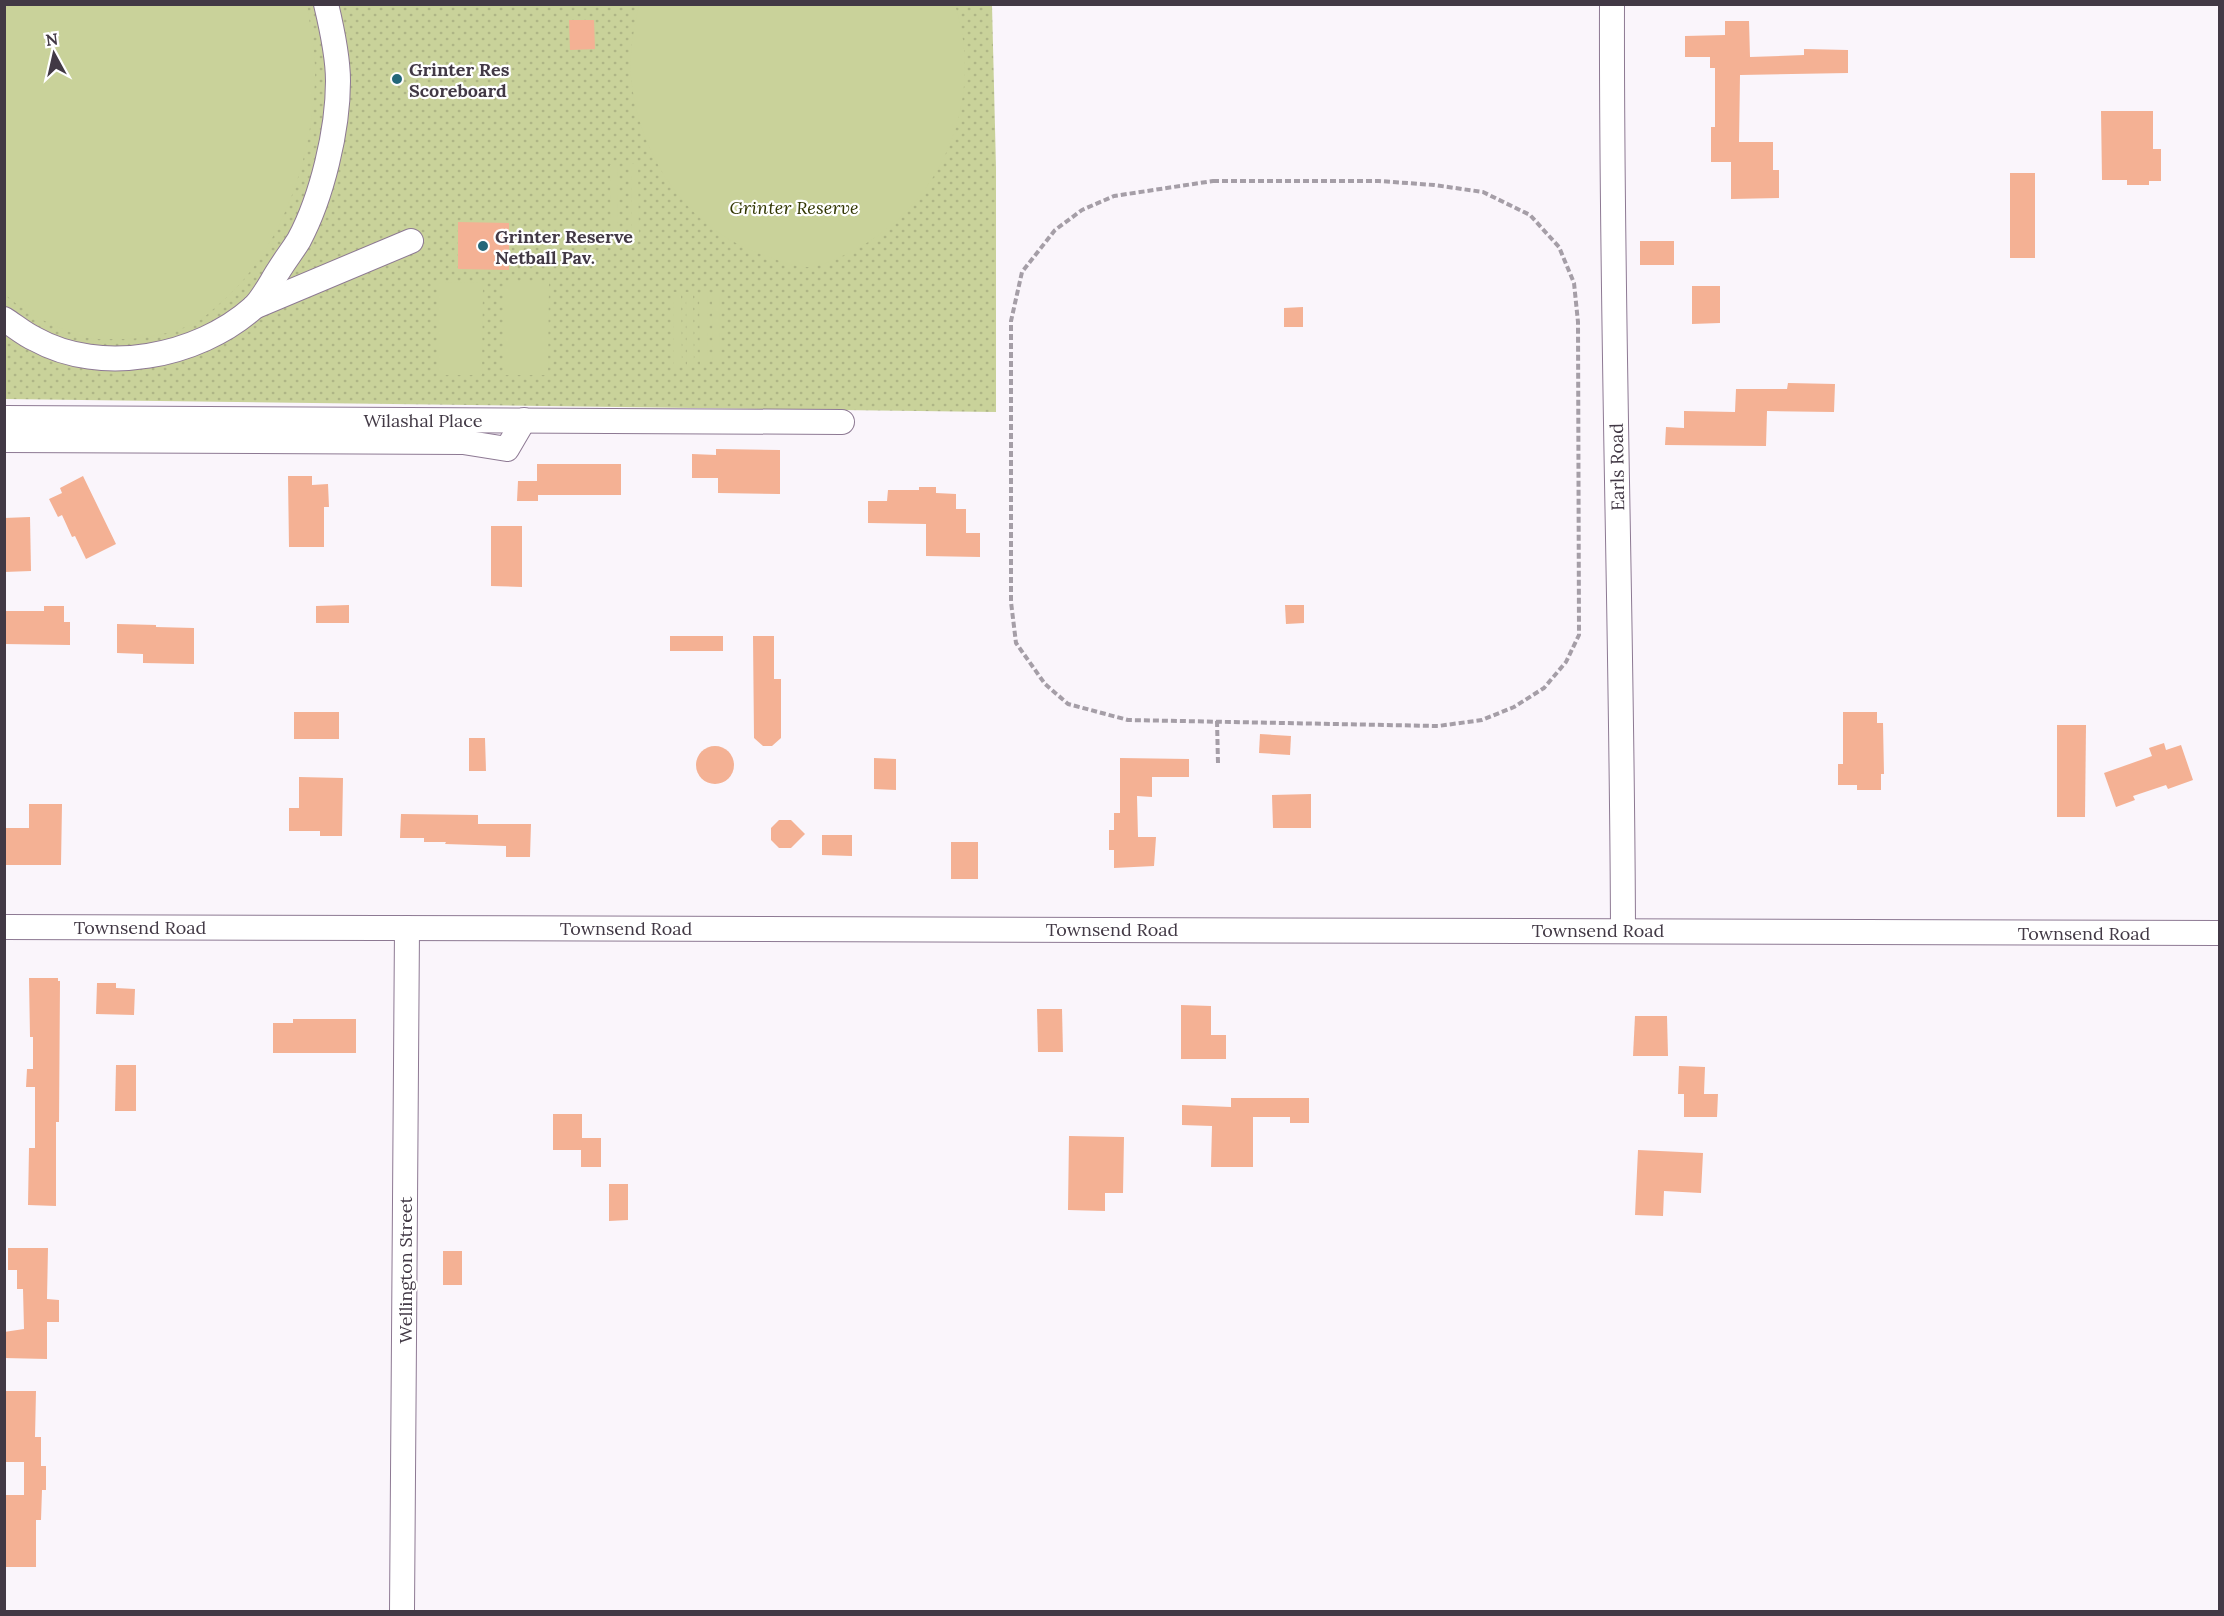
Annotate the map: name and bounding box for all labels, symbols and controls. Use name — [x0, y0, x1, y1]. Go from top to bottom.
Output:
north arrow — [24, 24, 84, 84]
text: N — [44, 28, 59, 50]
place label: Grinter Res Scoreboard — [409, 58, 510, 102]
marker: Grinter Res Scoreboard — [390, 72, 404, 86]
park label: Grinter Reserve — [730, 196, 858, 219]
place label: Grinter Reserve Netball Pav. — [495, 225, 633, 269]
marker: Grinter Reserve Netball Pav. — [476, 239, 490, 253]
street label: Wilashal Place — [363, 409, 483, 432]
street label: Earls Road — [1605, 423, 1629, 511]
street label: Townsend Road — [74, 916, 207, 939]
street label: Townsend Road — [560, 917, 693, 940]
street label: Townsend Road — [1046, 918, 1179, 941]
street label: Townsend Road — [1532, 919, 1665, 942]
street label: Townsend Road — [2018, 922, 2151, 945]
street label: Wellington Street — [394, 1197, 417, 1343]

